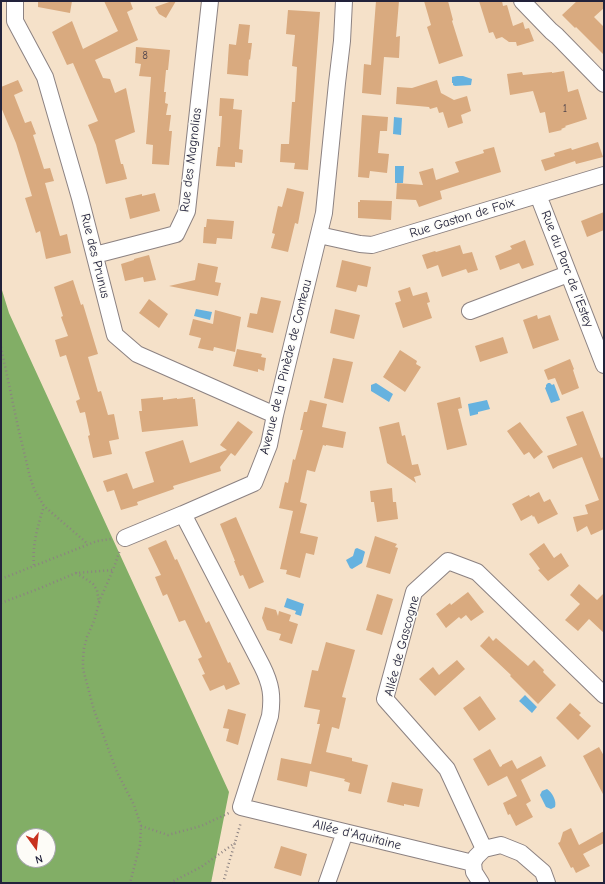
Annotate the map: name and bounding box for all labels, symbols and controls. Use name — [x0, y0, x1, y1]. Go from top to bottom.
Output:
house number: 8 — [142, 49, 148, 63]
house number: 1 — [563, 102, 567, 116]
street label: Rue des Magnolias — [177, 107, 205, 213]
street label: Rue Gaston de Foix — [408, 195, 516, 241]
street label: Rue du Parc de l'Estey — [538, 208, 596, 330]
street label: Rue des Prunus — [77, 212, 113, 300]
street label: Avenue de la Pinède de Conteau — [257, 278, 315, 456]
street label: Allée de Gascogne — [381, 594, 423, 698]
street label: Allée d'Aquitaine — [311, 816, 403, 854]
north arrow — [16, 828, 56, 868]
text: N — [34, 852, 44, 866]

